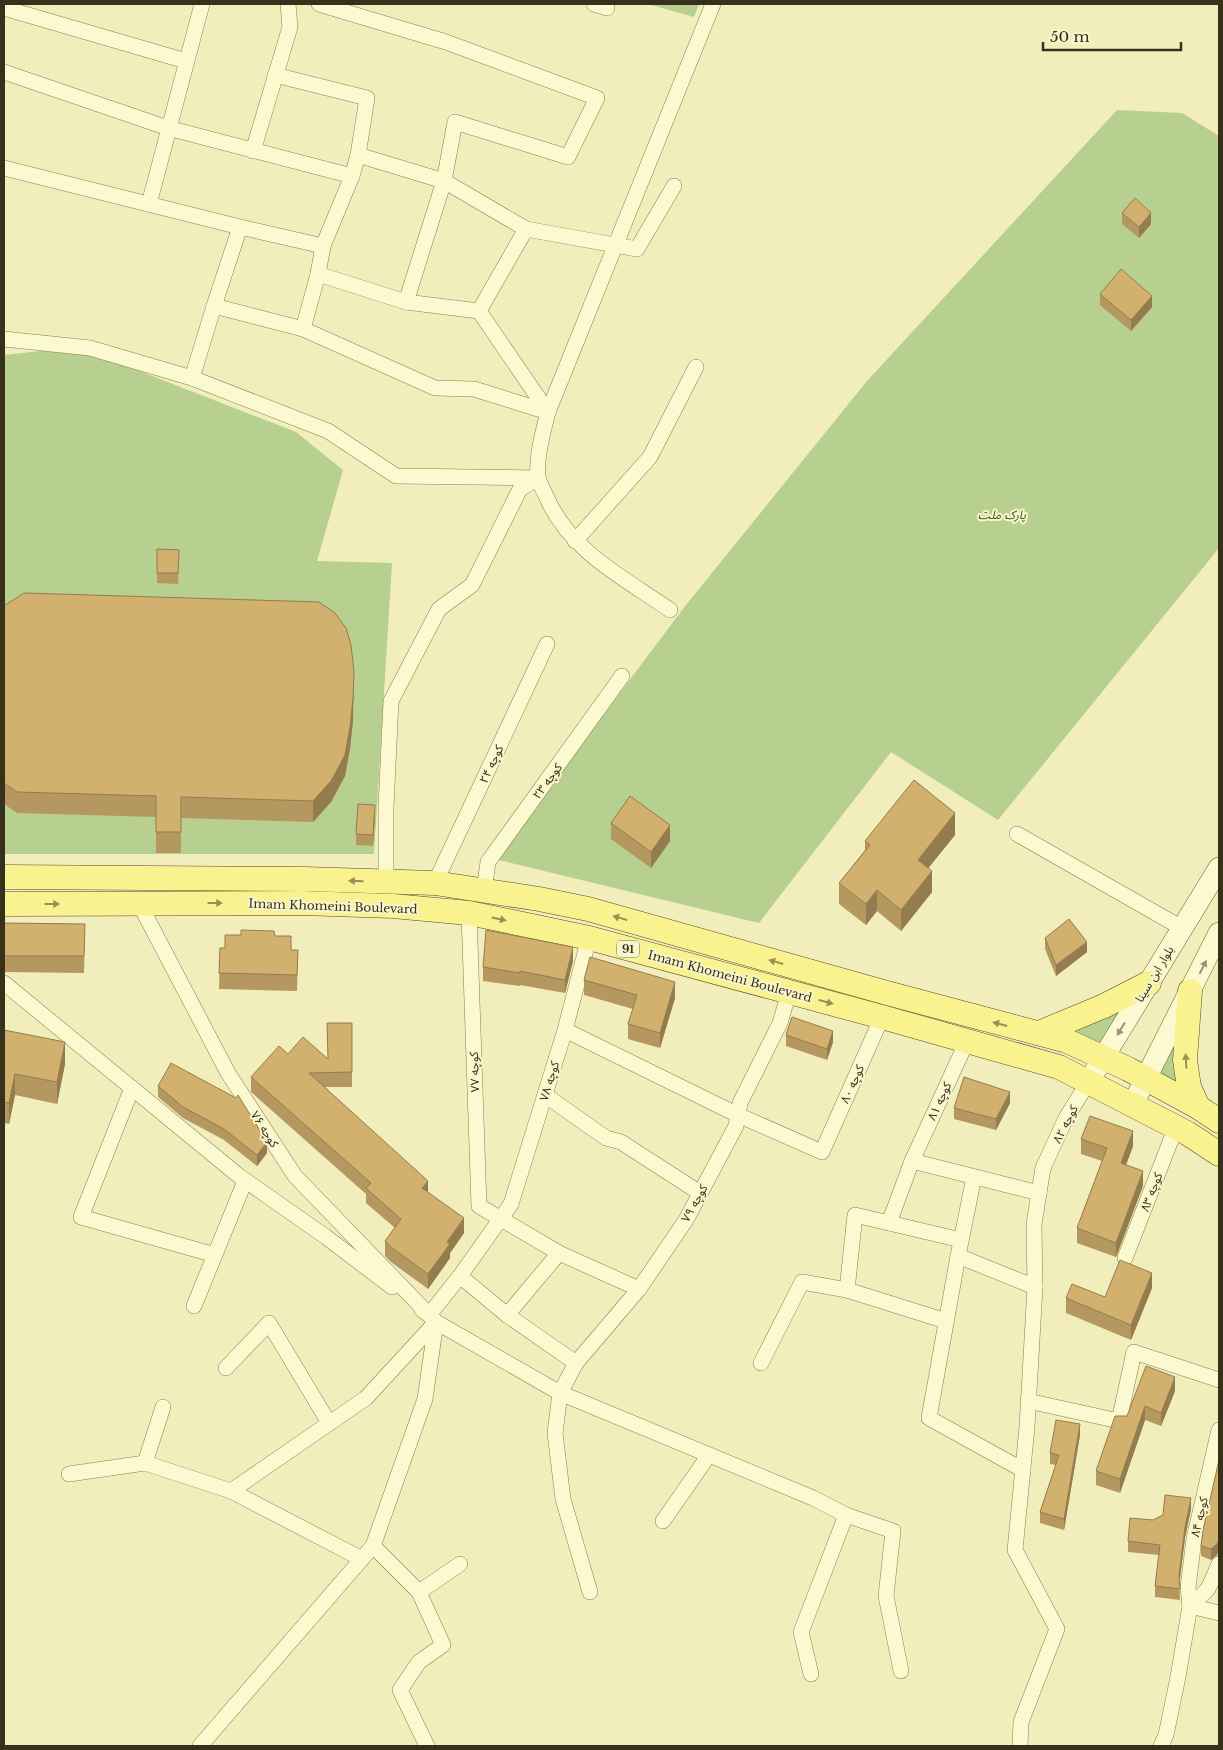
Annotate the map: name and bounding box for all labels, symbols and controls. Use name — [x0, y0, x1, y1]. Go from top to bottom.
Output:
scale bar — [1043, 20, 1180, 52]
text: 50 m — [1050, 27, 1090, 46]
park label: پارک ملت — [978, 507, 1026, 523]
street label: کوچه ۲۴ — [476, 741, 508, 786]
street label: کوچه ۲۳ — [529, 759, 566, 802]
one-way arrow — [348, 877, 364, 885]
street label: Imam Khomeini Boulevard — [248, 896, 418, 916]
one-way arrow — [207, 899, 223, 907]
one-way arrow — [45, 900, 61, 908]
one-way arrow — [612, 914, 627, 922]
one-way arrow — [491, 915, 507, 923]
road number: 91 — [617, 941, 639, 958]
street label: بلوار ابن سینا — [1131, 943, 1177, 1005]
street label: Imam Khomeini Boulevard — [646, 947, 814, 1005]
one-way arrow — [769, 958, 784, 966]
one-way arrow — [1199, 960, 1207, 974]
one-way arrow — [819, 998, 834, 1006]
one-way arrow — [993, 1020, 1008, 1028]
one-way arrow — [1116, 1022, 1125, 1035]
street label: کوچه ۷۷ — [466, 1050, 483, 1093]
one-way arrow — [1182, 1052, 1190, 1068]
street label: کوچه ۷۸ — [536, 1058, 563, 1103]
street label: کوچه ۸۰ — [837, 1061, 869, 1106]
street label: کوچه ۸۱ — [924, 1078, 956, 1123]
street label: کوچه ۸۲ — [1049, 1102, 1082, 1146]
street label: کوچه ۷۶ — [247, 1108, 283, 1152]
street label: کوچه ۸۳ — [1137, 1169, 1167, 1214]
street label: کوچه ۷۹ — [678, 1181, 712, 1225]
street label: کوچه ۸۴ — [1187, 1494, 1212, 1539]

